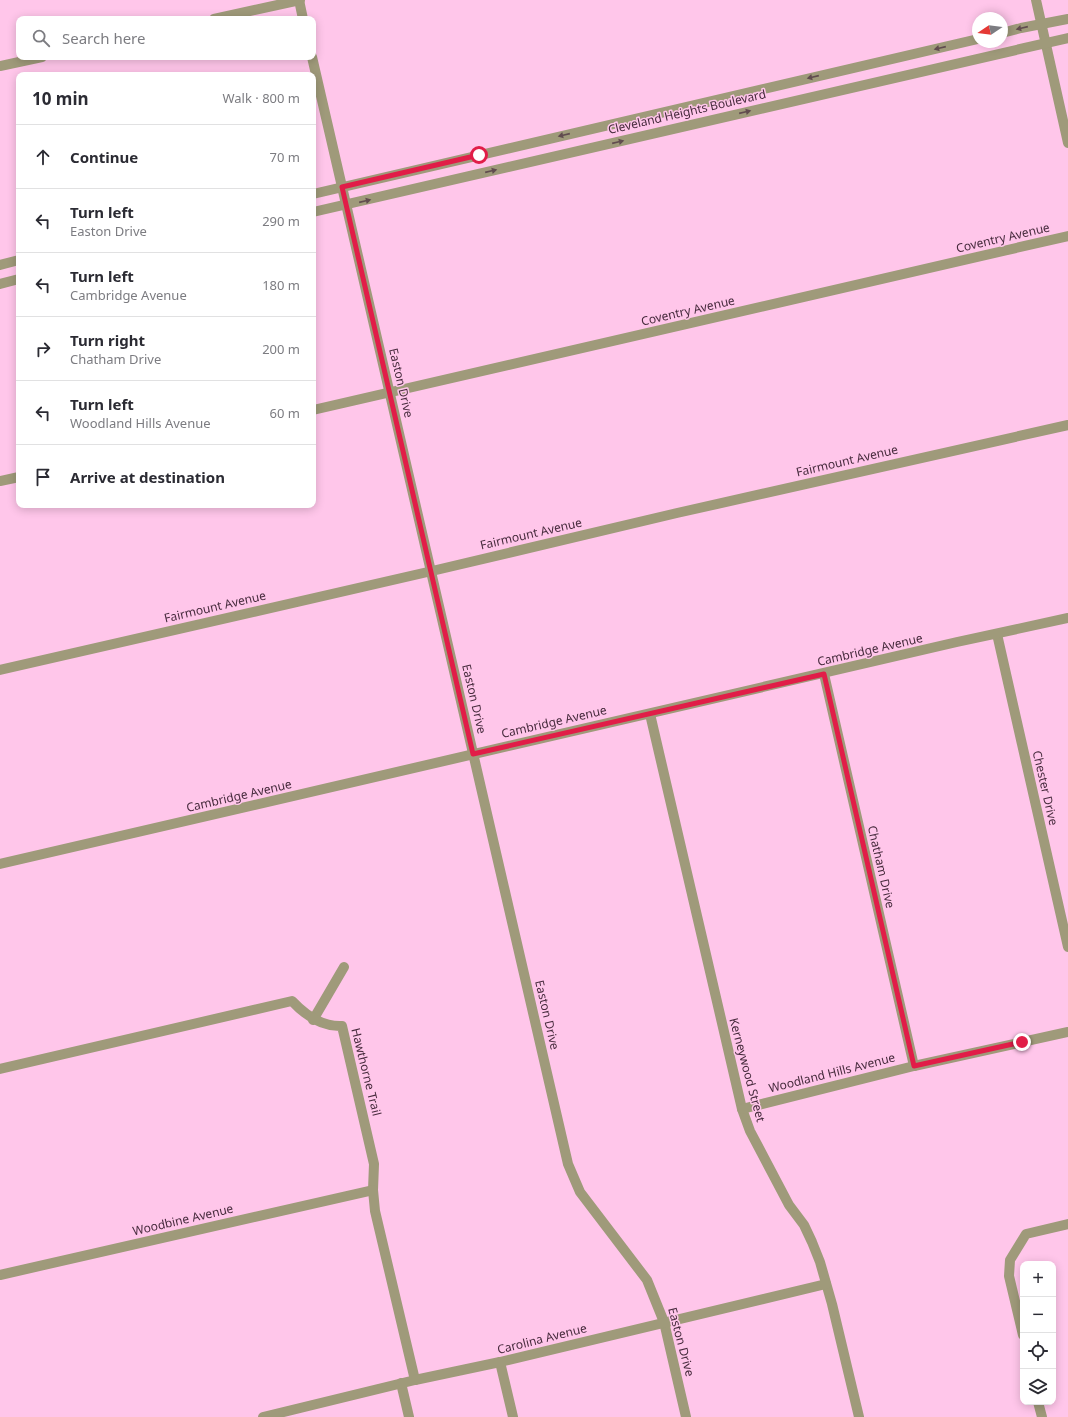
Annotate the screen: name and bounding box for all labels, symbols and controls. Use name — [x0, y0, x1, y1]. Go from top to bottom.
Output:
north arrow — [972, 12, 1008, 48]
search box — [16, 16, 316, 60]
one-way arrow — [1016, 26, 1028, 32]
icon: search — [30, 27, 52, 49]
text: Search here — [62, 28, 145, 48]
one-way arrow — [934, 45, 946, 51]
one-way arrow — [807, 75, 820, 81]
street label: Cleveland Heights Boulevard — [606, 85, 768, 138]
text: 10 min — [32, 87, 89, 110]
text: Walk · 800 m — [222, 89, 300, 107]
one-way arrow — [738, 109, 751, 115]
one-way arrow — [558, 133, 570, 139]
one-way arrow — [612, 138, 624, 144]
icon: ahead — [32, 146, 54, 168]
route start — [470, 146, 488, 164]
text: Continue — [70, 147, 138, 167]
text: 70 m — [270, 148, 300, 166]
one-way arrow — [485, 168, 497, 174]
one-way arrow — [358, 197, 371, 203]
text: Turn left — [70, 202, 134, 222]
icon: left — [32, 210, 54, 232]
text: 290 m — [262, 212, 300, 230]
street label: Coventry Avenue — [954, 218, 1052, 257]
text: Easton Drive — [70, 222, 147, 240]
text: Turn left — [70, 266, 134, 286]
icon: left — [32, 274, 54, 296]
text: 180 m — [262, 276, 300, 294]
text: Cambridge Avenue — [70, 286, 187, 304]
street label: Coventry Avenue — [639, 291, 737, 330]
text: Turn right — [70, 330, 145, 350]
icon: right — [32, 338, 54, 360]
text: 200 m — [262, 340, 300, 358]
street label: Easton Drive — [385, 346, 418, 420]
text: Chatham Drive — [70, 350, 161, 368]
text: Turn left — [70, 394, 134, 414]
icon: left — [32, 402, 54, 424]
text: 60 m — [270, 404, 300, 422]
text: Woodland Hills Avenue — [70, 414, 211, 432]
street label: Fairmount Avenue — [794, 440, 900, 480]
icon: arrive — [32, 466, 54, 488]
text: Arrive at destination — [70, 467, 225, 487]
street label: Fairmount Avenue — [478, 513, 584, 553]
street label: Fairmount Avenue — [162, 586, 268, 626]
street label: Cambridge Avenue — [815, 629, 925, 670]
street label: Easton Drive — [458, 662, 491, 736]
street label: Cambridge Avenue — [499, 701, 609, 742]
street label: Chester Drive — [1029, 749, 1062, 827]
street label: Cambridge Avenue — [184, 775, 294, 816]
street label: Chatham Drive — [864, 824, 899, 910]
street label: Easton Drive — [531, 978, 564, 1052]
street label: Kerneywood Street — [725, 1016, 770, 1124]
street label: Hawthorne Trail — [347, 1026, 386, 1118]
route end — [1013, 1033, 1031, 1051]
street label: Woodland Hills Avenue — [767, 1049, 897, 1096]
street label: Woodbine Avenue — [131, 1200, 235, 1239]
map controls — [1020, 1261, 1056, 1405]
button: + — [1020, 1261, 1056, 1297]
button: − — [1020, 1297, 1056, 1333]
street label: Easton Drive — [664, 1305, 699, 1379]
street label: Carolina Avenue — [495, 1319, 589, 1358]
button: locate — [1020, 1333, 1056, 1369]
button: layers — [1020, 1369, 1056, 1405]

